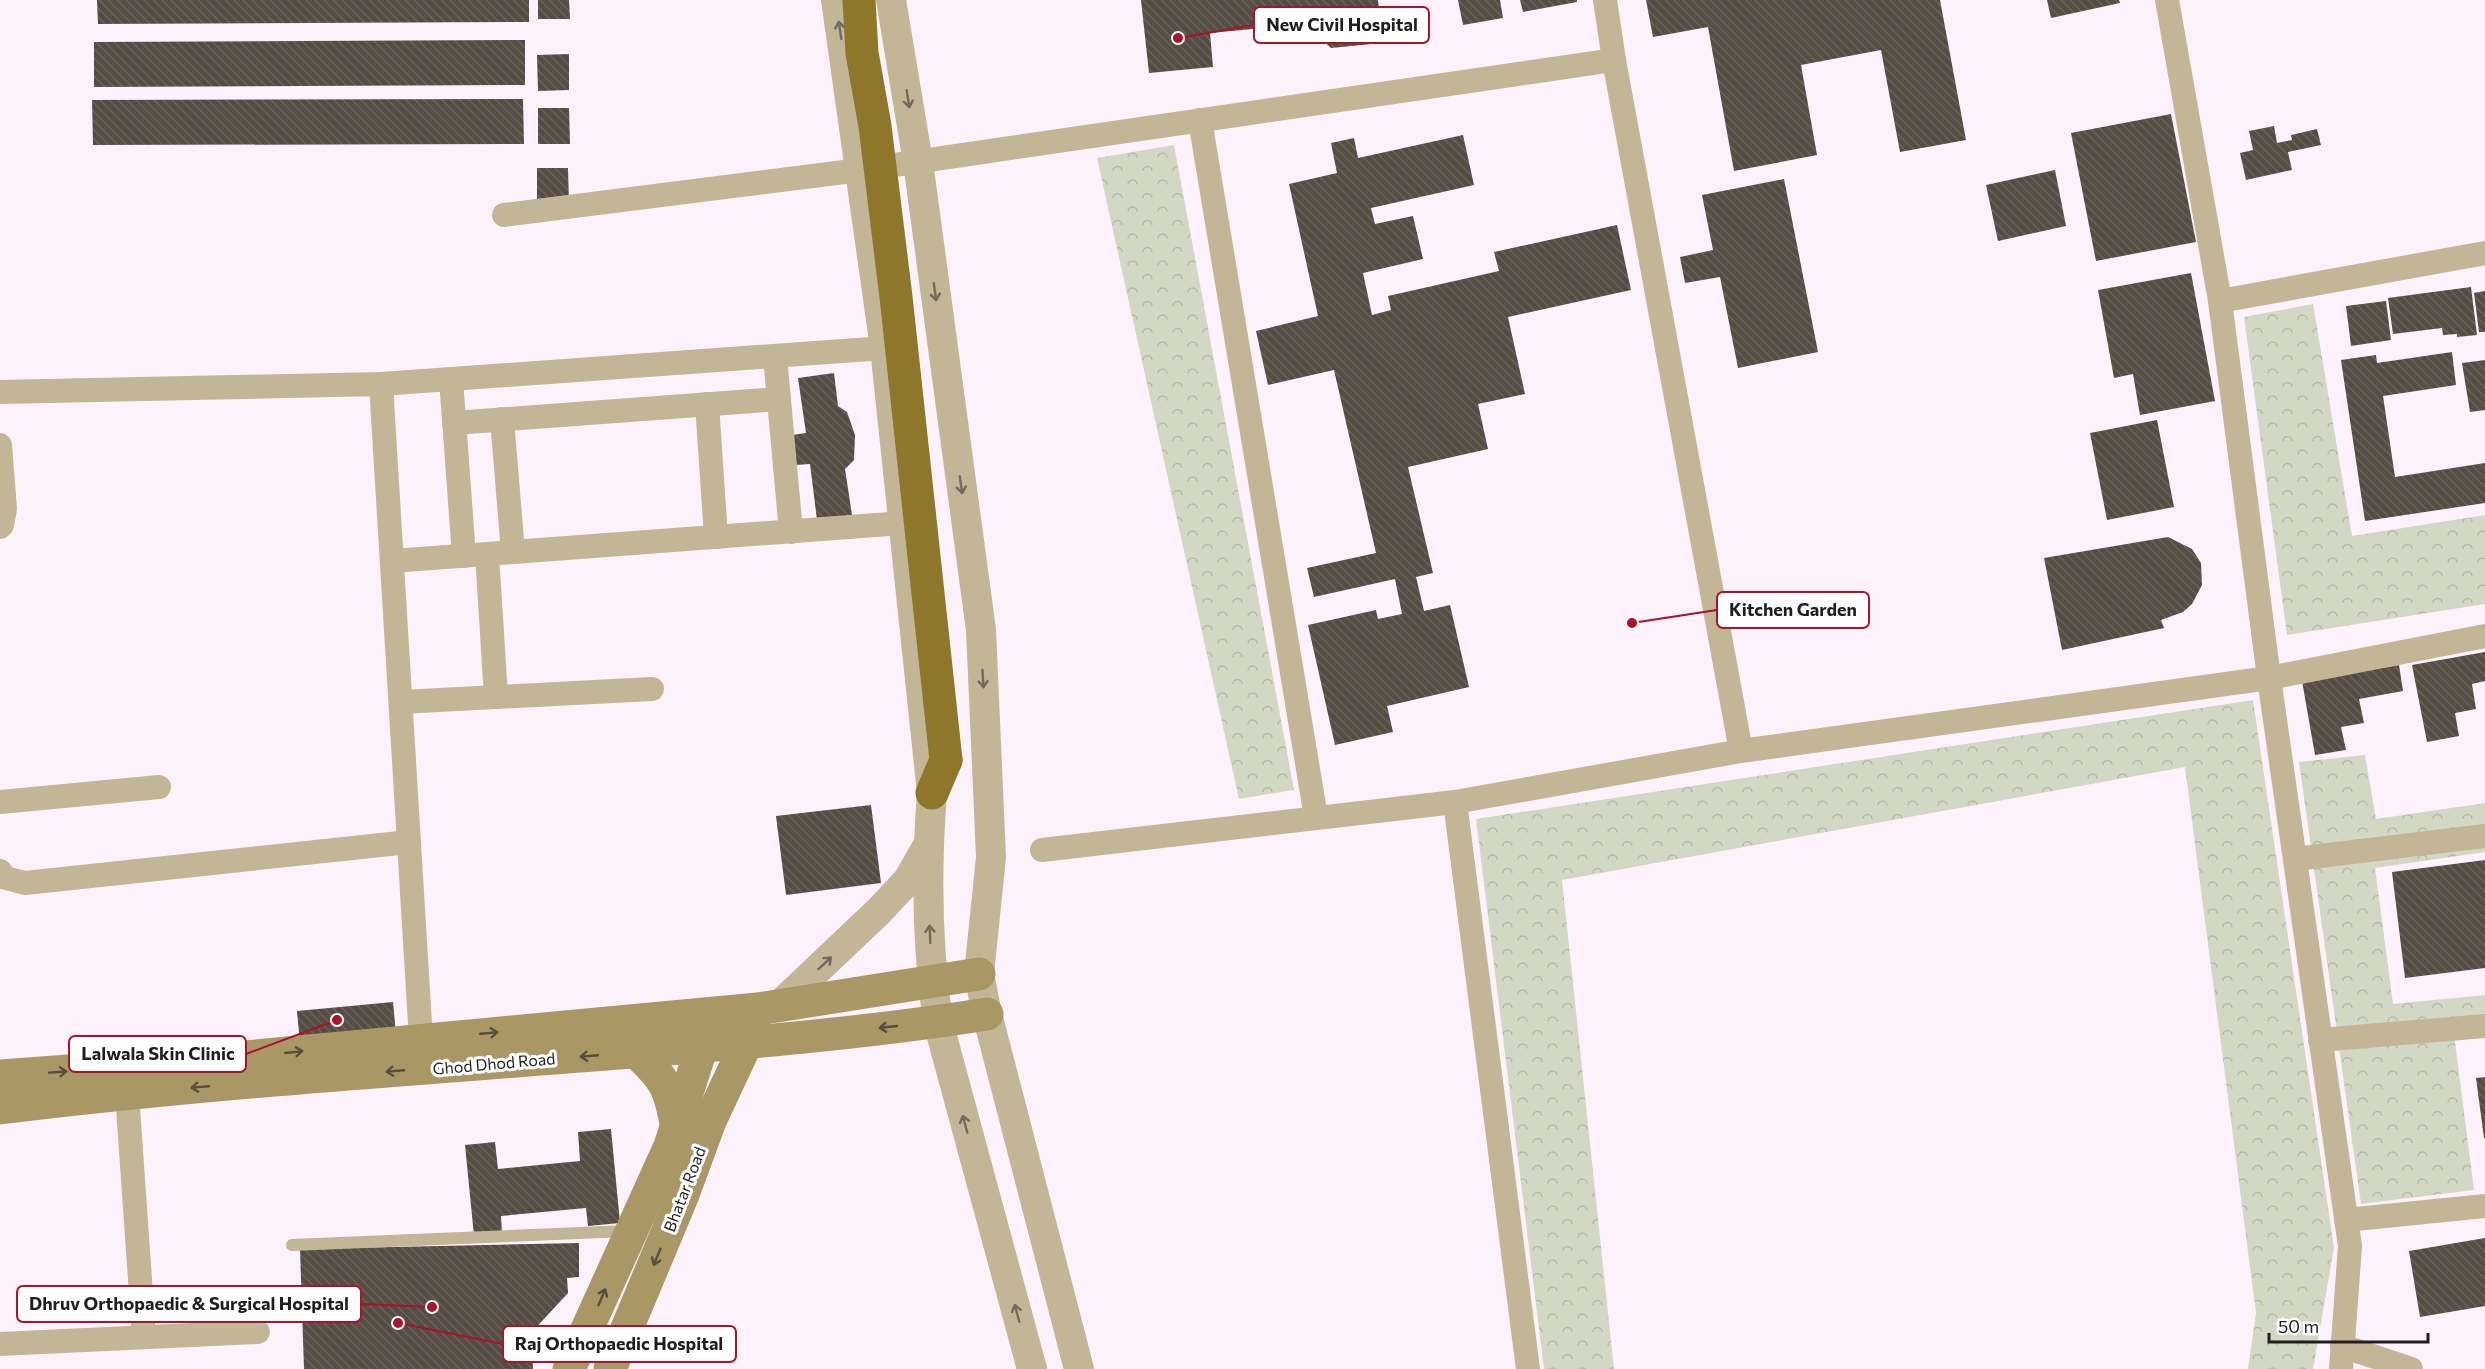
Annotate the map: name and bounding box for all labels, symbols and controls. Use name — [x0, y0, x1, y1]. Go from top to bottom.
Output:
callout: New Civil Hospital — [1254, 7, 1429, 43]
text: New Civil Hospital — [1266, 13, 1418, 35]
one-way arrow — [834, 21, 845, 41]
one-way arrow — [902, 89, 913, 109]
one-way arrow — [930, 282, 941, 302]
one-way arrow — [956, 475, 967, 495]
callout: Kitchen Garden — [1717, 592, 1869, 628]
text: Kitchen Garden — [1729, 598, 1857, 620]
one-way arrow — [977, 669, 988, 689]
one-way arrow — [925, 924, 936, 944]
one-way arrow — [817, 956, 832, 970]
one-way arrow — [878, 1022, 898, 1033]
one-way arrow — [478, 1027, 498, 1038]
callout: Lalwala Skin Clinic — [69, 1036, 246, 1072]
text: Lalwala Skin Clinic — [81, 1042, 235, 1064]
one-way arrow — [284, 1046, 304, 1057]
street label: Ghod Dhod Road — [432, 1048, 556, 1078]
one-way arrow — [580, 1050, 599, 1061]
one-way arrow — [48, 1066, 68, 1077]
one-way arrow — [385, 1066, 405, 1077]
one-way arrow — [191, 1082, 211, 1093]
one-way arrow — [959, 1115, 971, 1134]
street label: Bhatar Road — [659, 1144, 709, 1234]
one-way arrow — [651, 1248, 662, 1266]
callout: Dhruv Orthopaedic & Surgical Hospital — [17, 1286, 361, 1322]
one-way arrow — [597, 1288, 608, 1306]
text: Dhruv Orthopaedic & Surgical Hospital — [29, 1292, 349, 1314]
one-way arrow — [1010, 1303, 1022, 1322]
scale bar — [2269, 1306, 2428, 1344]
text: 50 m — [2278, 1315, 2319, 1337]
callout: Raj Orthopaedic Hospital — [503, 1326, 736, 1362]
text: Raj Orthopaedic Hospital — [515, 1332, 723, 1354]

